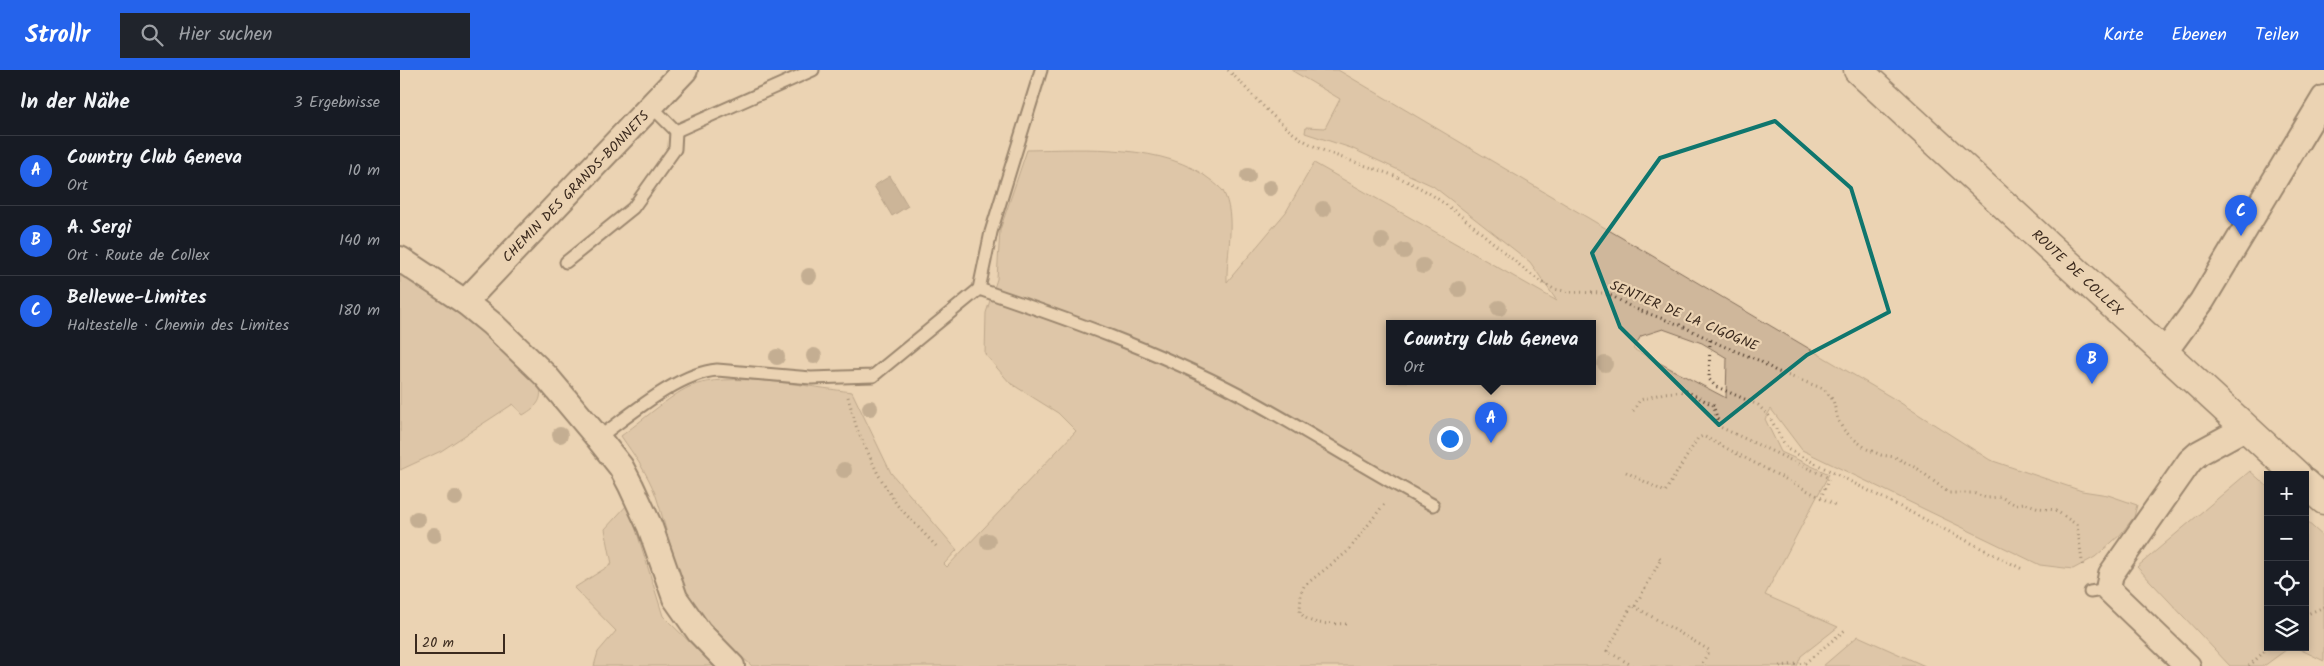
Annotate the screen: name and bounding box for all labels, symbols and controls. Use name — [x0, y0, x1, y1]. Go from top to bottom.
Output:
search box — [120, 13, 470, 58]
text: Strollr — [25, 16, 90, 55]
text: Hier suchen — [178, 20, 272, 50]
icon: search — [138, 21, 166, 49]
text: Karte — [2103, 21, 2144, 50]
text: Ebenen — [2172, 21, 2227, 50]
text: Teilen — [2255, 21, 2299, 50]
text: In der Nähe — [20, 86, 130, 119]
text: 3 Ergebnisse — [293, 90, 380, 115]
street label: CHEMIN DES GRANDS-BONNETS — [497, 106, 655, 268]
text: Country Club Geneva — [67, 143, 242, 173]
text: A — [31, 158, 41, 183]
text: 10 m — [348, 158, 380, 183]
text: Ort — [67, 173, 88, 198]
pin: C — [2225, 195, 2257, 236]
text: A. Sergi — [67, 213, 132, 243]
street label: ROUTE DE COLLEX — [2026, 225, 2128, 322]
text: B — [31, 228, 41, 253]
text: 140 m — [339, 228, 380, 253]
text: Ort · Route de Collex — [67, 243, 209, 268]
street label: SENTIER DE LA CIGOGNE — [1606, 275, 1762, 358]
text: Bellevue-Limites — [67, 283, 207, 313]
text: C — [31, 298, 41, 323]
text: 180 m — [338, 298, 380, 323]
text: Haltestelle · Chemin des Limites — [67, 313, 289, 338]
popup — [1386, 320, 1596, 385]
text: Country Club Geneva — [1403, 325, 1579, 355]
pin: B — [2076, 343, 2108, 384]
text: Ort — [1403, 355, 1425, 380]
pin: A — [1475, 402, 1507, 443]
your location — [1437, 426, 1463, 452]
map controls — [2264, 471, 2309, 651]
button: + — [2264, 471, 2309, 516]
button: − — [2264, 516, 2309, 561]
button: locate — [2264, 561, 2309, 606]
button: layers — [2264, 606, 2309, 651]
scale bar — [415, 631, 505, 654]
text: 20 m — [422, 632, 454, 654]

